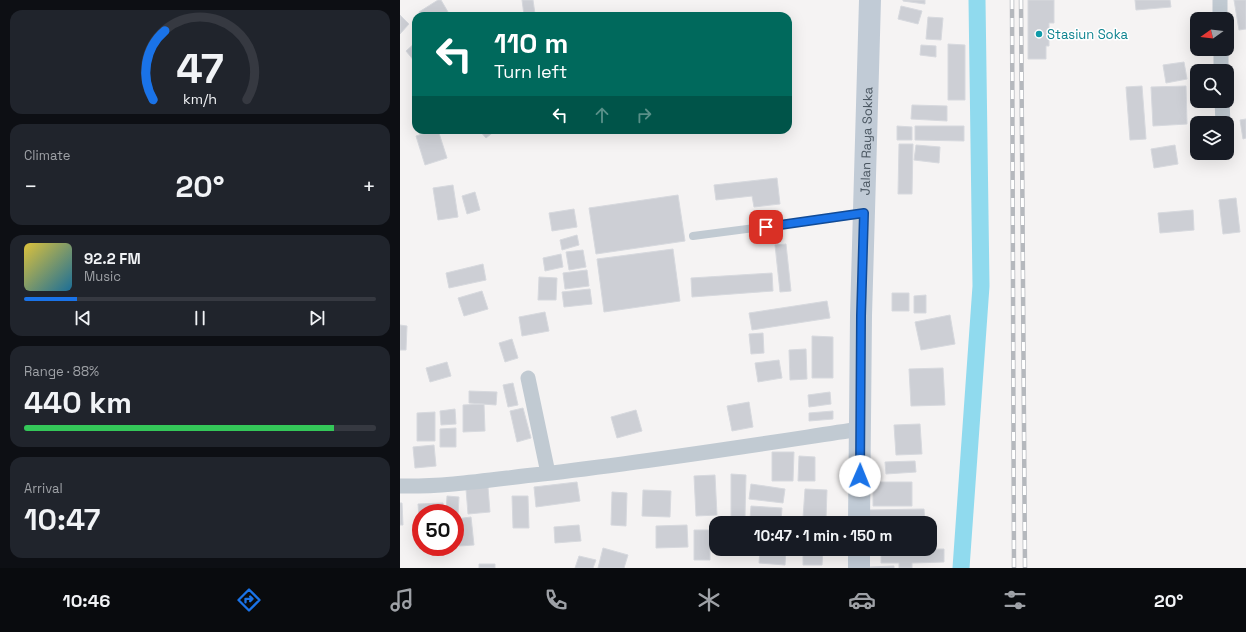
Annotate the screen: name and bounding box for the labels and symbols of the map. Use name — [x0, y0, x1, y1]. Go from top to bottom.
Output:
north arrow — [1190, 12, 1234, 56]
place label: Stasiun Soka — [1047, 26, 1128, 43]
marker: Stasiun Soka — [1034, 29, 1044, 39]
street label: Jalan Raya Sokka — [856, 86, 876, 196]
pin — [749, 210, 783, 244]
position arrow — [839, 455, 881, 497]
speed limit sign: 50 — [412, 504, 464, 556]

